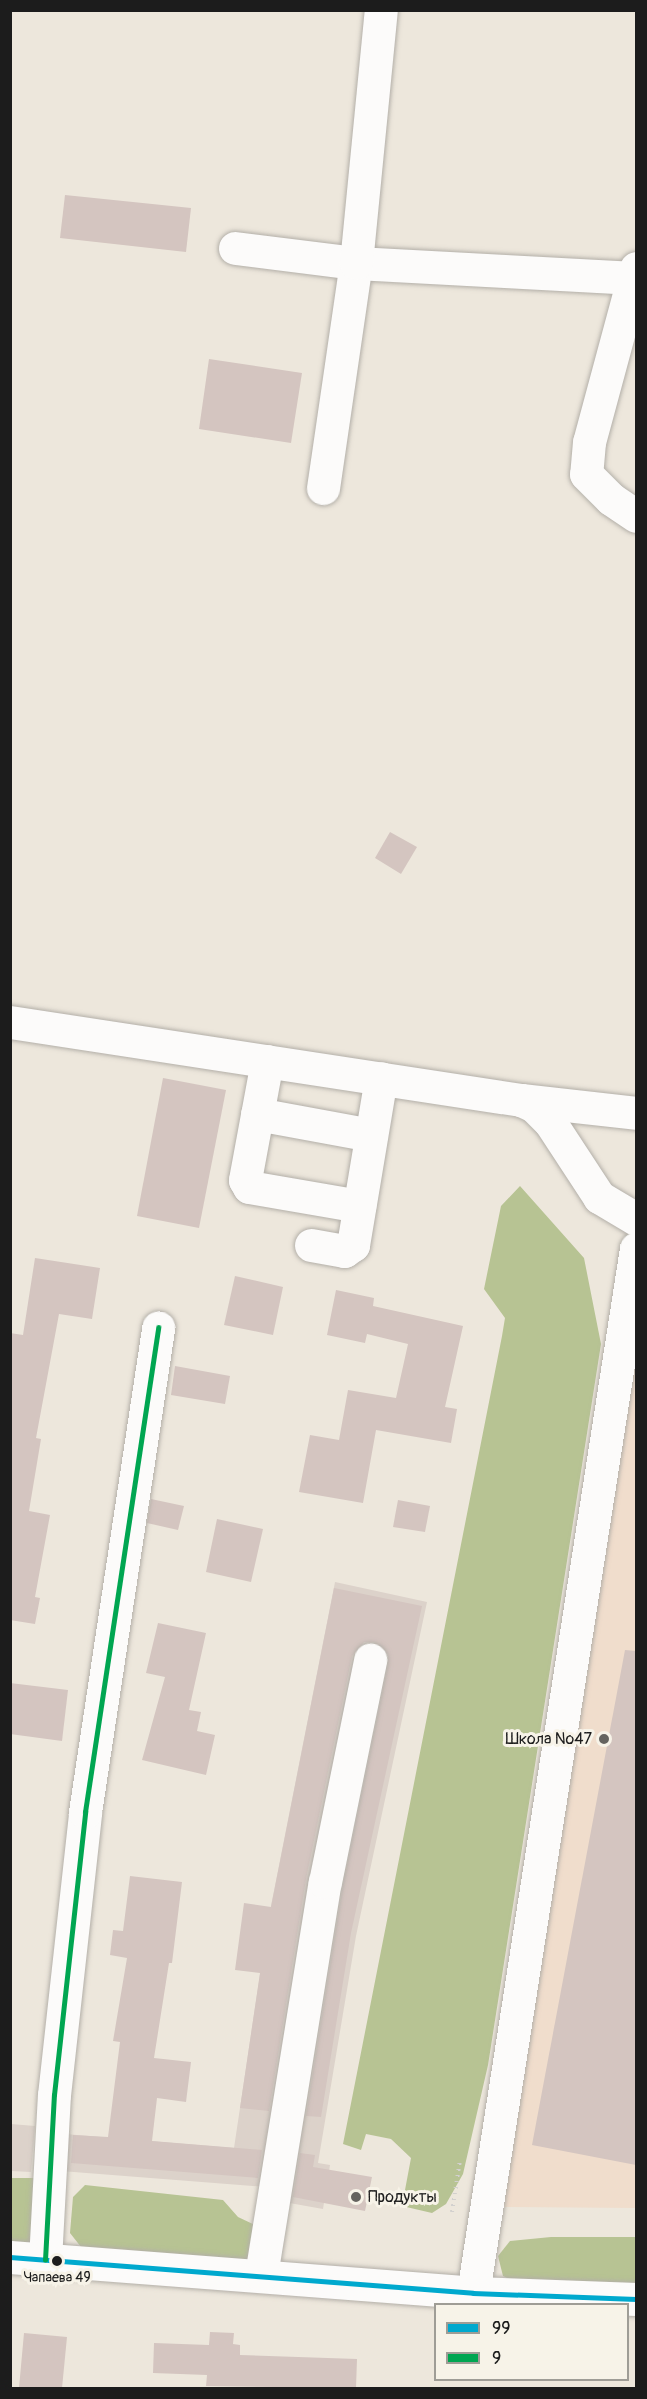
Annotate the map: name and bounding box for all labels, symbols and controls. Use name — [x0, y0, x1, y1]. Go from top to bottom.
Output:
place label: Школа №47 — [506, 1729, 592, 1749]
marker: Школа №47 — [597, 1732, 611, 1746]
place label: Продукты — [368, 2187, 437, 2207]
marker: Продукты — [349, 2190, 363, 2204]
marker: Чапаева 49 — [51, 2255, 63, 2267]
place label: Чапаева 49 — [23, 2270, 91, 2286]
legend — [434, 2303, 629, 2381]
text: 99 — [492, 2317, 511, 2340]
text: 9 — [492, 2347, 501, 2370]

